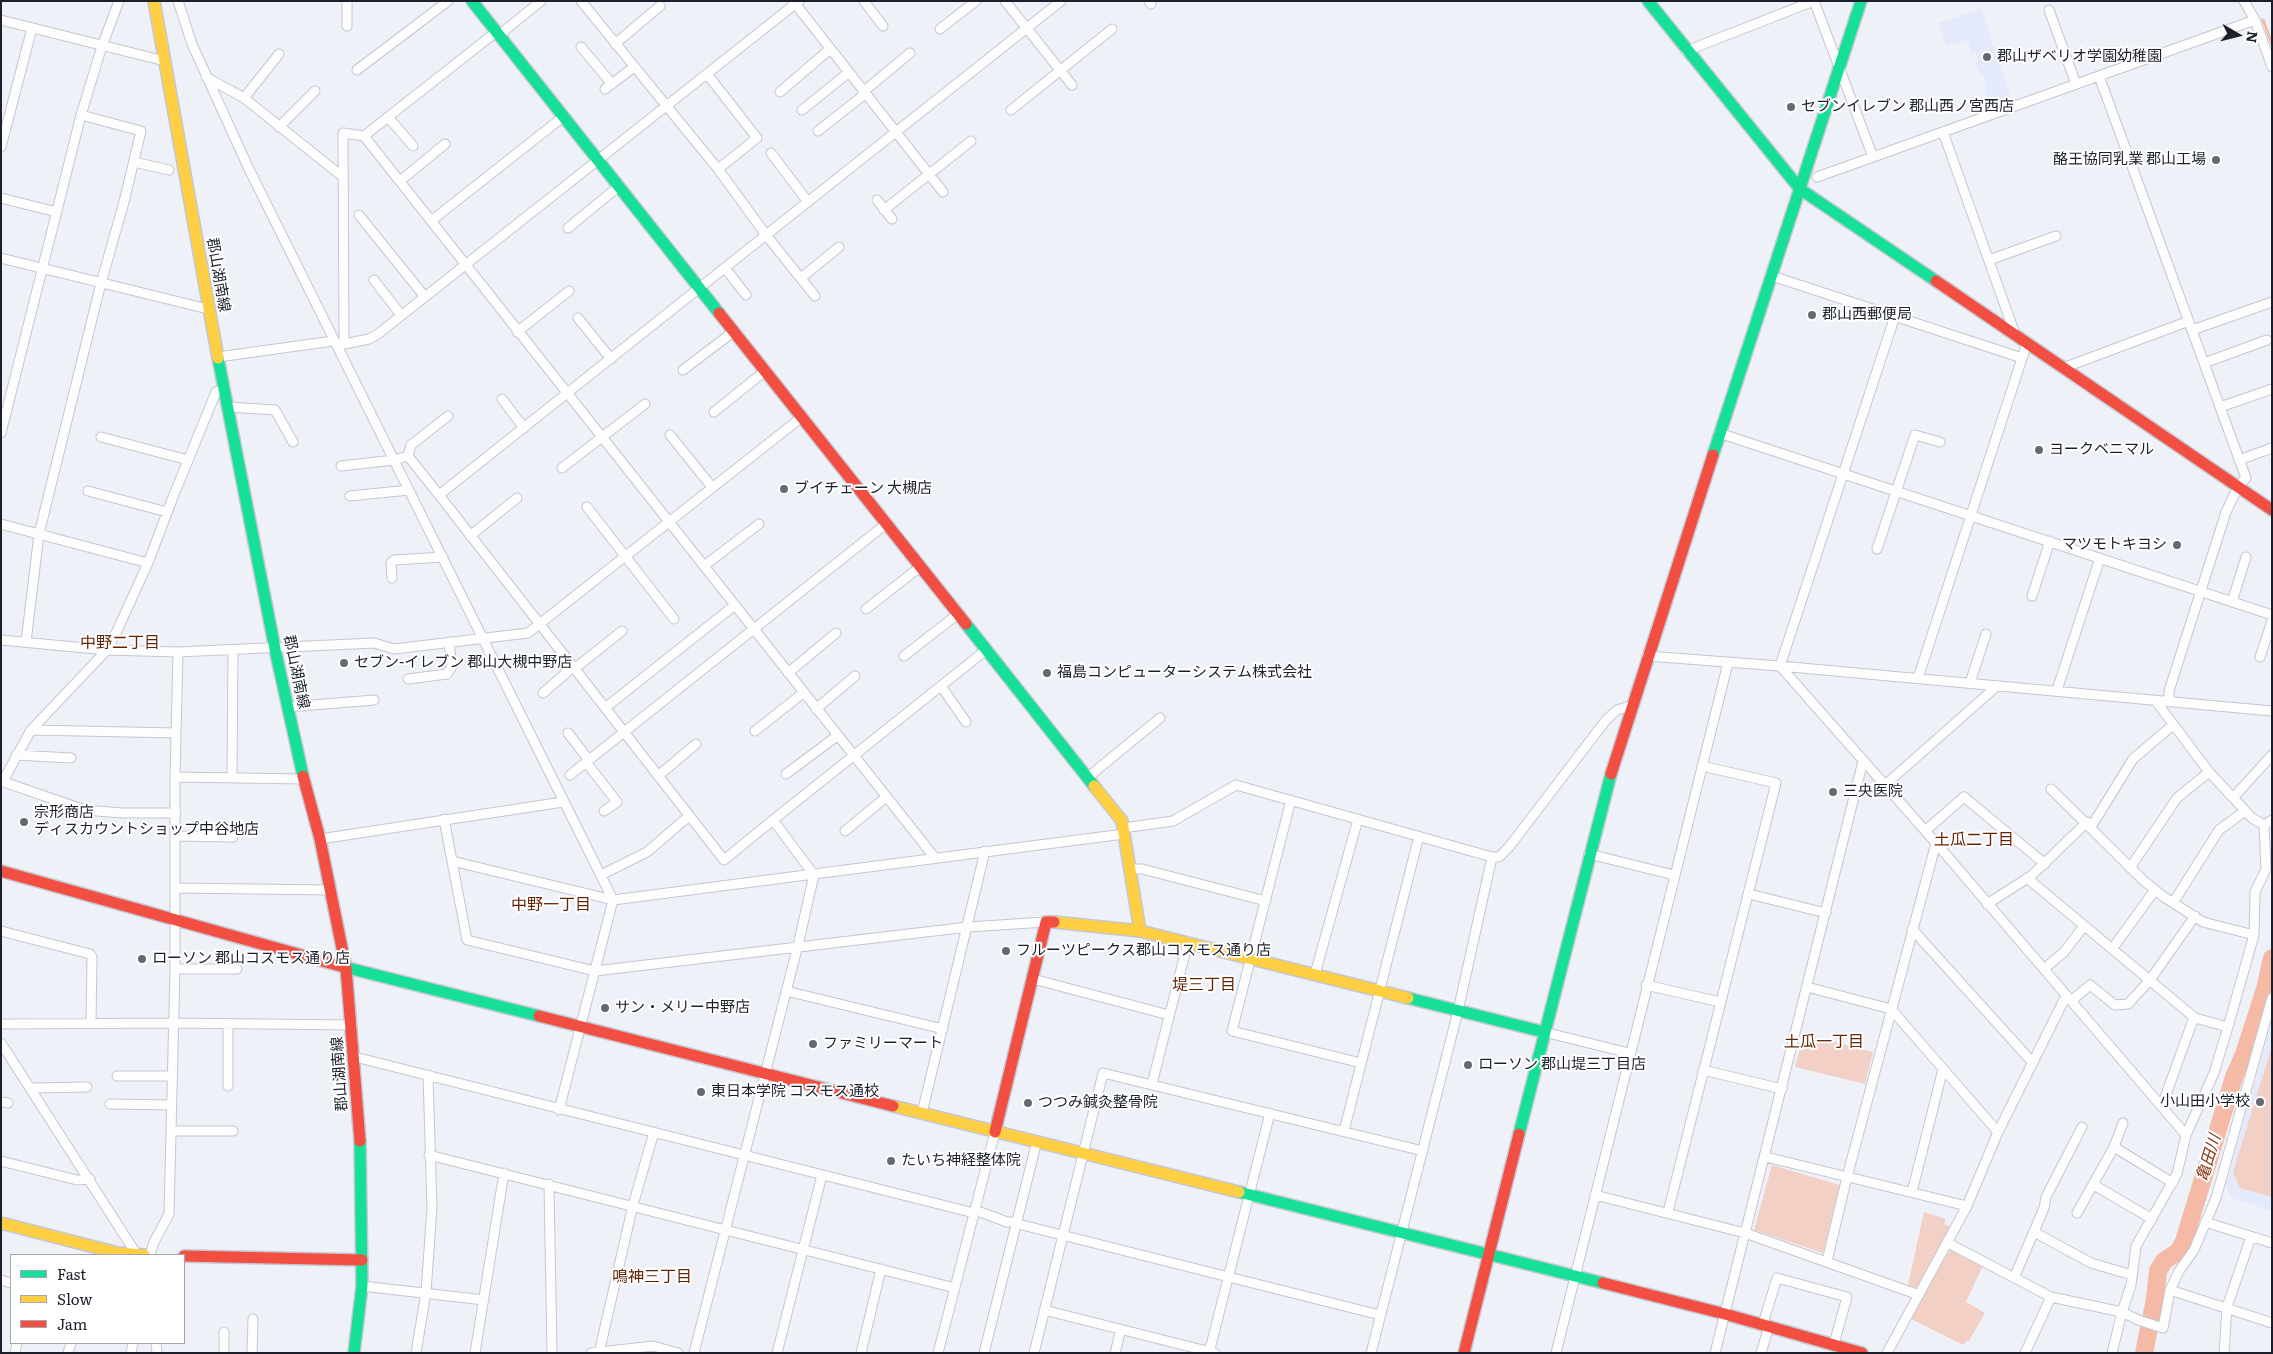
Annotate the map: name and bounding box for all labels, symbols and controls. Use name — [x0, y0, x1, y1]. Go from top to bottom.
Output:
north arrow — [2213, 10, 2263, 60]
text: N — [2242, 30, 2264, 44]
place label: 郡山ザベリオ学園幼稚園 — [1997, 48, 2162, 66]
marker: 郡山ザベリオ学園幼稚園 — [1981, 51, 1993, 63]
place label: セブンイレブン 郡山西ノ宮西店 — [1801, 98, 2014, 116]
marker: セブンイレブン 郡山西ノ宮西店 — [1785, 101, 1797, 113]
place label: 酪王協同乳業 郡山工場 — [2053, 151, 2206, 169]
marker: 酪王協同乳業 郡山工場 — [2210, 154, 2222, 166]
street label: 郡山湖南線 — [203, 237, 233, 313]
place label: 郡山西郵便局 — [1822, 306, 1912, 324]
marker: 郡山西郵便局 — [1806, 309, 1818, 321]
place label: ヨークベニマル — [2049, 441, 2154, 459]
marker: ヨークベニマル — [2033, 444, 2045, 456]
place label: ブイチェーン 大槻店 — [794, 480, 932, 498]
marker: ブイチェーン 大槻店 — [778, 483, 790, 495]
place label: マツモトキヨシ — [2062, 536, 2167, 554]
marker: マツモトキヨシ — [2171, 539, 2183, 551]
district label: 中野二丁目 — [80, 633, 160, 653]
street label: 郡山湖南線 — [279, 633, 313, 711]
place label: セブン-イレブン 郡山大槻中野店 — [354, 654, 572, 672]
marker: セブン-イレブン 郡山大槻中野店 — [338, 657, 350, 669]
place label: 福島コンピューターシステム株式会社 — [1057, 664, 1312, 682]
marker: 福島コンピューターシステム株式会社 — [1041, 667, 1053, 679]
place label: 三央医院 — [1843, 783, 1903, 801]
marker: 三央医院 — [1827, 786, 1839, 798]
place label: 宗形商店 ディスカウントショップ中谷地店 — [34, 804, 259, 839]
marker: 宗形商店 ディスカウントショップ中谷地店 — [18, 816, 30, 828]
district label: 土瓜二丁目 — [1934, 830, 2014, 850]
district label: 中野一丁目 — [511, 895, 591, 915]
place label: フルーツピークス郡山コスモス通り店 — [1016, 942, 1271, 960]
marker: フルーツピークス郡山コスモス通り店 — [1000, 945, 1012, 957]
place label: ローソン 郡山コスモス通り店 — [152, 950, 350, 968]
marker: ローソン 郡山コスモス通り店 — [136, 953, 148, 965]
district label: 堤三丁目 — [1172, 975, 1236, 995]
place label: サン・メリー中野店 — [615, 999, 750, 1017]
marker: サン・メリー中野店 — [599, 1002, 611, 1014]
district label: 土瓜一丁目 — [1784, 1032, 1864, 1052]
place label: ファミリーマート — [823, 1035, 943, 1053]
street label: 郡山湖南線 — [328, 1036, 352, 1112]
marker: ファミリーマート — [807, 1038, 819, 1050]
place label: ローソン 郡山堤三丁目店 — [1478, 1056, 1646, 1074]
marker: ローソン 郡山堤三丁目店 — [1462, 1059, 1474, 1071]
place label: 東日本学院 コスモス通校 — [711, 1083, 879, 1101]
marker: 東日本学院 コスモス通校 — [695, 1086, 707, 1098]
place label: 小山田小学校 — [2160, 1093, 2250, 1111]
place label: つつみ鍼灸整骨院 — [1038, 1094, 1158, 1112]
marker: 小山田小学校 — [2254, 1096, 2266, 1108]
marker: つつみ鍼灸整骨院 — [1022, 1097, 1034, 1109]
water label: 亀田川 — [2193, 1132, 2225, 1184]
place label: たいち神経整体院 — [901, 1152, 1021, 1170]
marker: たいち神経整体院 — [885, 1155, 897, 1167]
legend — [10, 1254, 185, 1344]
text: Fast — [57, 1262, 86, 1285]
district label: 鳴神三丁目 — [612, 1267, 692, 1287]
text: Slow — [57, 1287, 92, 1310]
text: Jam — [57, 1312, 87, 1335]

